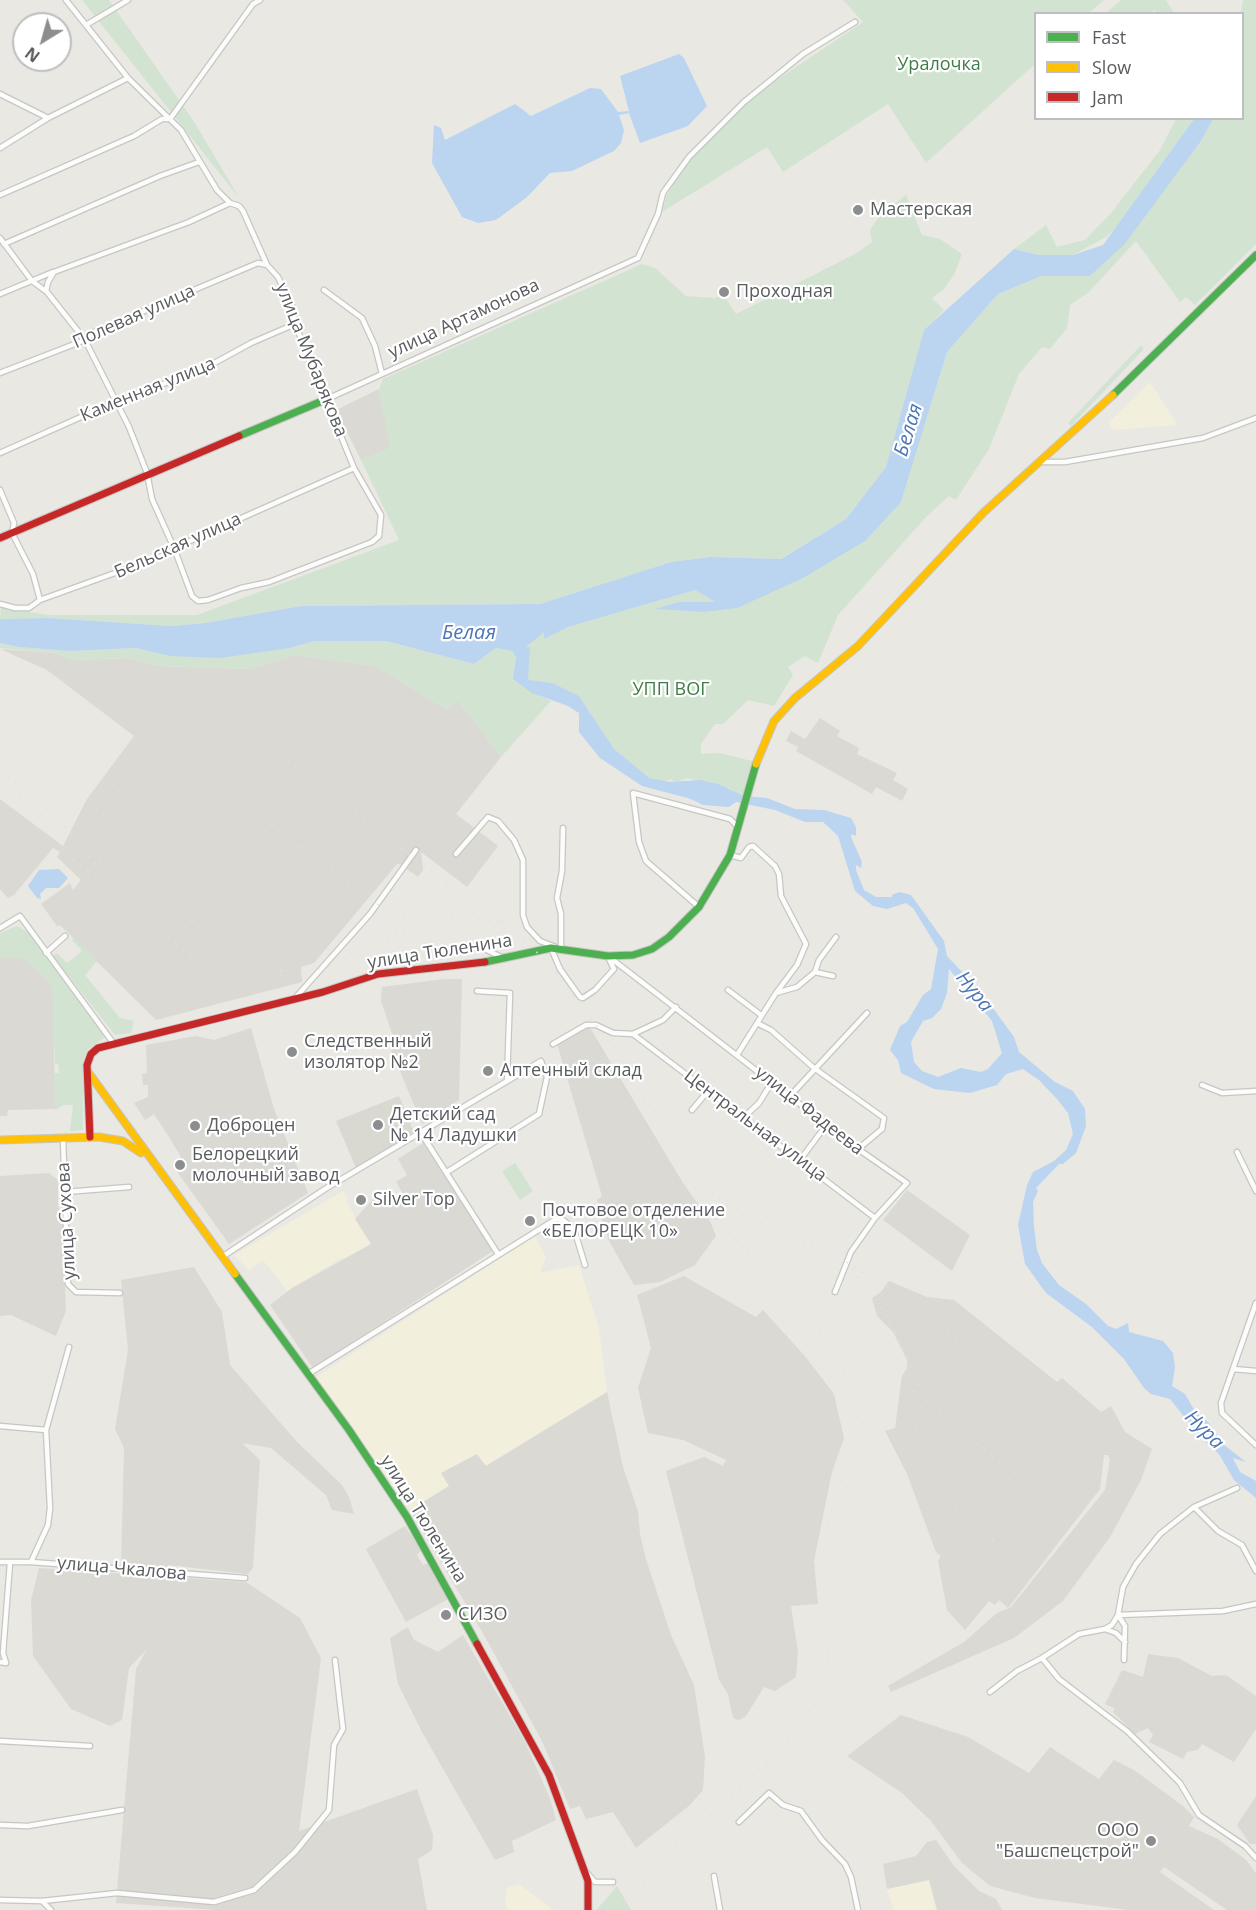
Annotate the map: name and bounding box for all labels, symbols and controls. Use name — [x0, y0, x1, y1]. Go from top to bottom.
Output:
north arrow — [12, 12, 72, 72]
legend — [1034, 12, 1244, 120]
text: Fast — [1092, 25, 1126, 49]
text: N — [21, 42, 44, 67]
park label: Уралочка — [897, 54, 981, 76]
text: Slow — [1092, 55, 1131, 79]
text: Jam — [1092, 85, 1124, 109]
place label: Мастерская — [870, 199, 972, 221]
marker: Мастерская — [851, 203, 865, 217]
street label: улица Артамонова — [385, 275, 543, 363]
street label: Полевая улица — [70, 280, 198, 354]
street label: улица Мубарякова — [270, 280, 352, 440]
place label: Проходная — [736, 281, 833, 303]
marker: Проходная — [717, 285, 731, 299]
street label: Каменная улица — [77, 353, 219, 427]
water label: Белая — [890, 401, 928, 459]
street label: Бельская улица — [111, 508, 245, 584]
water label: Белая — [442, 621, 496, 645]
park label: УПП ВОГ — [633, 679, 709, 701]
street label: улица Тюленина — [366, 930, 514, 974]
water label: Нура — [950, 967, 998, 1017]
place label: Следственный изолятор №2 — [304, 1031, 432, 1074]
marker: Следственный изолятор №2 — [285, 1045, 299, 1059]
place label: Аптечный склад — [500, 1060, 642, 1082]
street label: улица Фадеева — [750, 1062, 868, 1160]
marker: Аптечный склад — [481, 1064, 495, 1078]
street label: Центральная улица — [679, 1065, 831, 1187]
place label: Детский сад № 14 Ладушки — [390, 1104, 517, 1146]
place label: Доброцен — [207, 1115, 295, 1137]
marker: Детский сад № 14 Ладушки — [371, 1118, 385, 1132]
marker: Доброцен — [188, 1119, 202, 1133]
place label: Белорецкий молочный завод — [192, 1144, 340, 1186]
marker: Белорецкий молочный завод — [173, 1158, 187, 1172]
street label: улица Сухова — [53, 1162, 81, 1280]
place label: Silver Top — [373, 1189, 455, 1211]
marker: Silver Top — [354, 1193, 368, 1207]
place label: Почтовое отделение «БЕЛОРЕЦК 10» — [542, 1200, 725, 1242]
marker: Почтовое отделение «БЕЛОРЕЦК 10» — [523, 1214, 537, 1228]
water label: Нура — [1179, 1405, 1229, 1455]
street label: улица Тюленина — [375, 1451, 471, 1587]
street label: улица Чкалова — [56, 1553, 188, 1585]
place label: СИЗО — [458, 1604, 508, 1626]
marker: СИЗО — [439, 1608, 453, 1622]
place label: ООО "Башспецстрой" — [996, 1820, 1139, 1862]
marker: ООО "Башспецстрой" — [1144, 1834, 1158, 1848]

